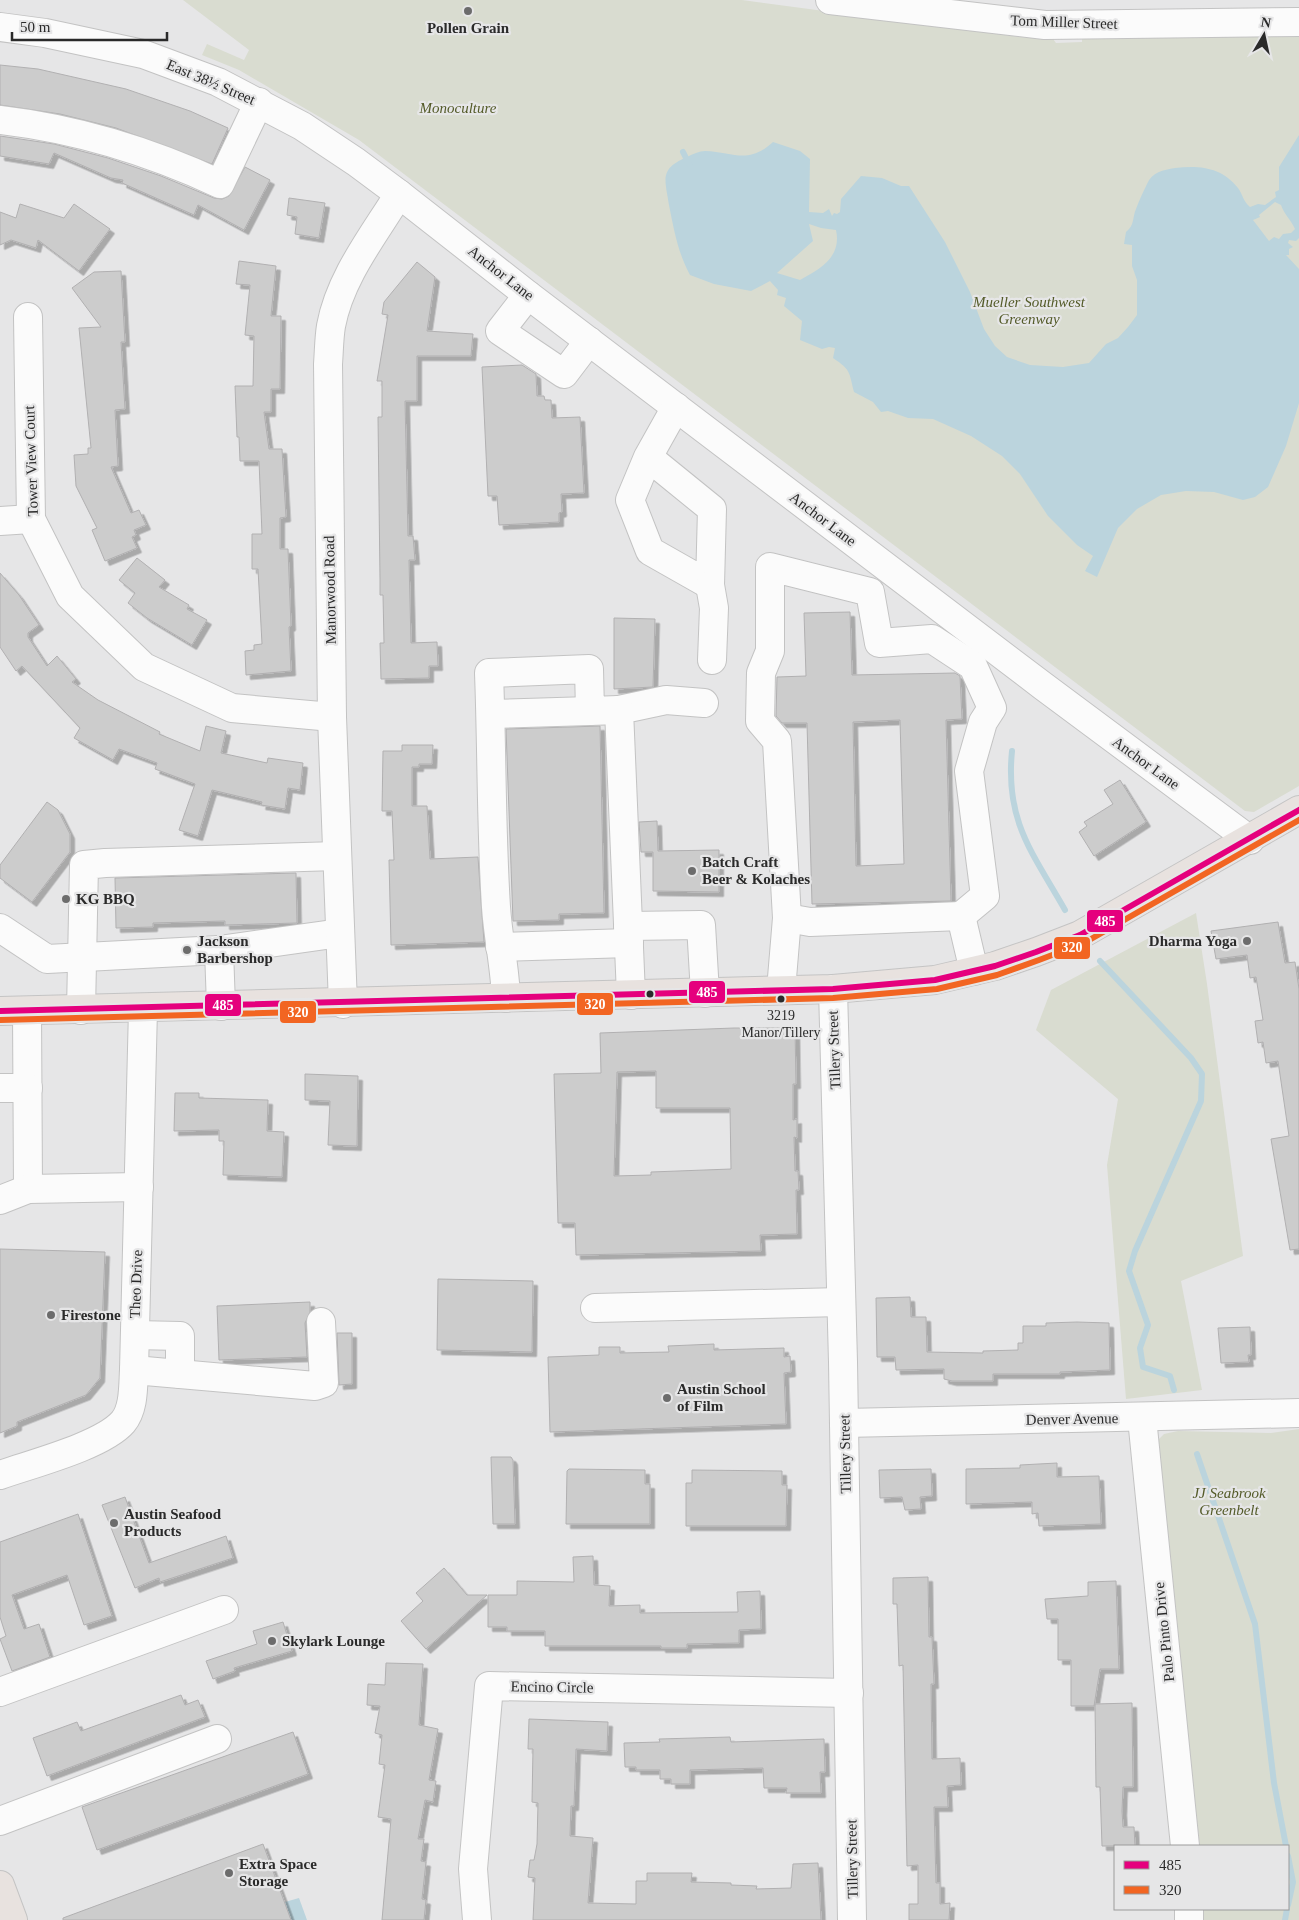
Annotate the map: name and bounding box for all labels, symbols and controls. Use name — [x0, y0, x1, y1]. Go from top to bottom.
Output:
marker: Pollen Grain — [462, 5, 474, 17]
scale bar — [12, 10, 168, 42]
north arrow — [1239, 10, 1289, 60]
street label: Tom Miller Street — [1010, 12, 1119, 32]
text: N — [1260, 14, 1272, 31]
text: 50 m — [20, 19, 51, 35]
place label: Pollen Grain — [427, 20, 510, 36]
street label: East 38½ Street — [164, 56, 258, 108]
park label: Monoculture — [419, 100, 497, 116]
street label: Anchor Lane — [465, 242, 537, 304]
park label: Mueller Southwest Greenway — [972, 294, 1086, 327]
street label: Tower View Court — [21, 404, 41, 517]
street label: Anchor Lane — [787, 489, 860, 549]
street label: Manorwood Road — [321, 535, 339, 645]
street label: Anchor Lane — [1109, 733, 1183, 793]
place label: Batch Craft Beer & Kolaches — [702, 854, 810, 887]
marker: Batch Craft Beer & Kolaches — [686, 865, 698, 877]
place label: KG BBQ — [76, 891, 135, 907]
marker: KG BBQ — [60, 893, 72, 905]
line badge: 485 — [1086, 909, 1124, 933]
text: 485 — [1095, 914, 1116, 929]
place label: Jackson Barbershop — [197, 933, 273, 966]
place label: Dharma Yoga — [1149, 933, 1237, 949]
marker: Dharma Yoga — [1241, 935, 1253, 947]
line badge: 320 — [1053, 936, 1091, 960]
text: 320 — [1062, 940, 1083, 955]
marker: Jackson Barbershop — [181, 944, 193, 956]
line badge: 485 — [688, 980, 726, 1004]
text: 485 — [697, 985, 718, 1000]
unlabelled marker — [645, 989, 655, 999]
line badge: 320 — [576, 992, 614, 1016]
line badge: 485 — [204, 993, 242, 1017]
marker: 3219 Manor/Tillery — [776, 994, 786, 1004]
text: 320 — [585, 997, 606, 1012]
text: 485 — [213, 998, 234, 1013]
line badge: 320 — [279, 1000, 317, 1024]
text: 320 — [288, 1005, 309, 1020]
place label: 3219 Manor/Tillery — [742, 1008, 820, 1040]
street label: Tillery Street — [825, 1009, 843, 1090]
street label: Theo Drive — [127, 1249, 145, 1319]
place label: Firestone — [61, 1307, 121, 1323]
marker: Firestone — [45, 1309, 57, 1321]
place label: Austin School of Film — [677, 1381, 766, 1414]
marker: Austin School of Film — [661, 1392, 673, 1404]
street label: Denver Avenue — [1026, 1410, 1119, 1428]
street label: Tillery Street — [836, 1414, 854, 1494]
park label: JJ Seabrook Greenbelt — [1192, 1485, 1266, 1518]
place label: Austin Seafood Products — [124, 1506, 222, 1539]
marker: Austin Seafood Products — [108, 1517, 120, 1529]
street label: Palo Pinto Drive — [1151, 1581, 1177, 1683]
place label: Skylark Lounge — [282, 1633, 385, 1649]
marker: Skylark Lounge — [266, 1635, 278, 1647]
street label: Encino Circle — [510, 1678, 594, 1696]
street label: Tillery Street — [843, 1819, 861, 1899]
legend — [1114, 1845, 1289, 1910]
place label: Extra Space Storage — [239, 1856, 317, 1889]
text: 485 — [1159, 1857, 1182, 1873]
marker: Extra Space Storage — [223, 1867, 235, 1879]
text: 320 — [1159, 1882, 1182, 1898]

